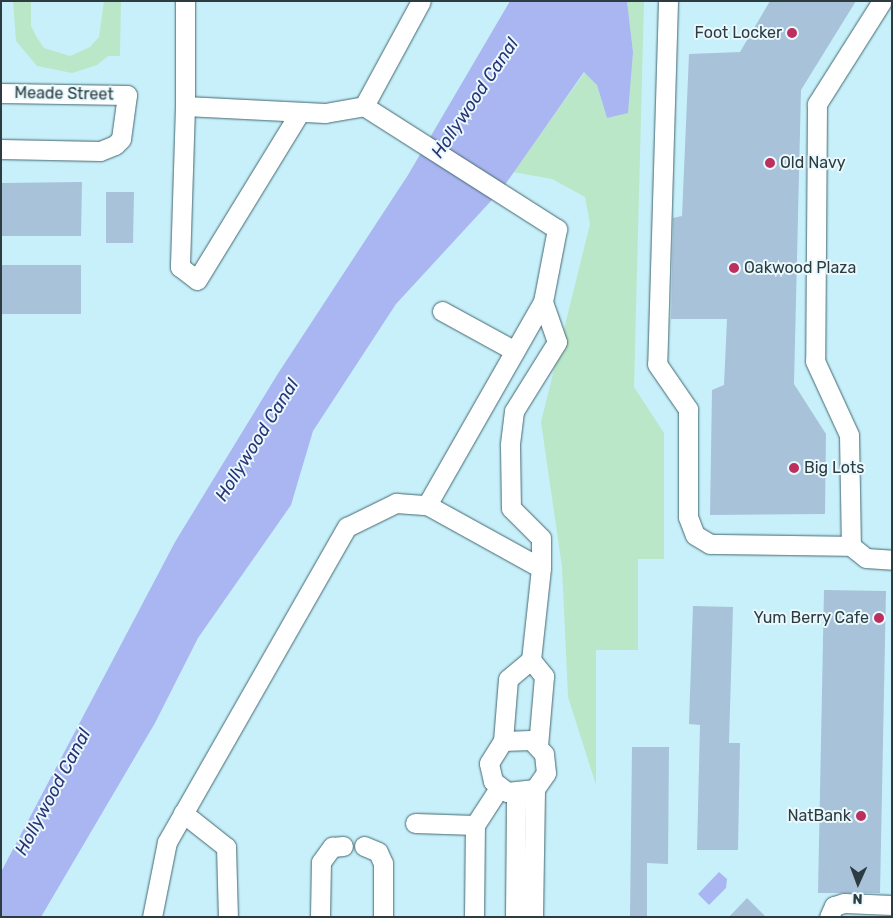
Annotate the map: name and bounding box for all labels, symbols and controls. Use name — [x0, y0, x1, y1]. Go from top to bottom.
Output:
place label: Foot Locker — [695, 23, 782, 43]
marker: Foot Locker — [786, 27, 798, 39]
water label: Hollywood Canal — [427, 34, 523, 162]
street label: Meade Street — [14, 84, 114, 104]
place label: Old Navy — [780, 153, 846, 173]
marker: Old Navy — [764, 157, 776, 169]
place label: Oakwood Plaza — [744, 258, 856, 278]
marker: Oakwood Plaza — [728, 262, 740, 274]
water label: Hollywood Canal — [211, 375, 303, 505]
place label: Big Lots — [804, 458, 864, 478]
marker: Big Lots — [788, 462, 800, 474]
place label: Yum Berry Cafe — [753, 608, 869, 628]
marker: Yum Berry Cafe — [873, 612, 885, 624]
water label: Hollywood Canal — [11, 725, 95, 859]
place label: NatBank — [787, 806, 851, 826]
marker: NatBank — [855, 810, 867, 822]
north arrow — [833, 858, 883, 908]
text: N — [852, 890, 863, 907]

